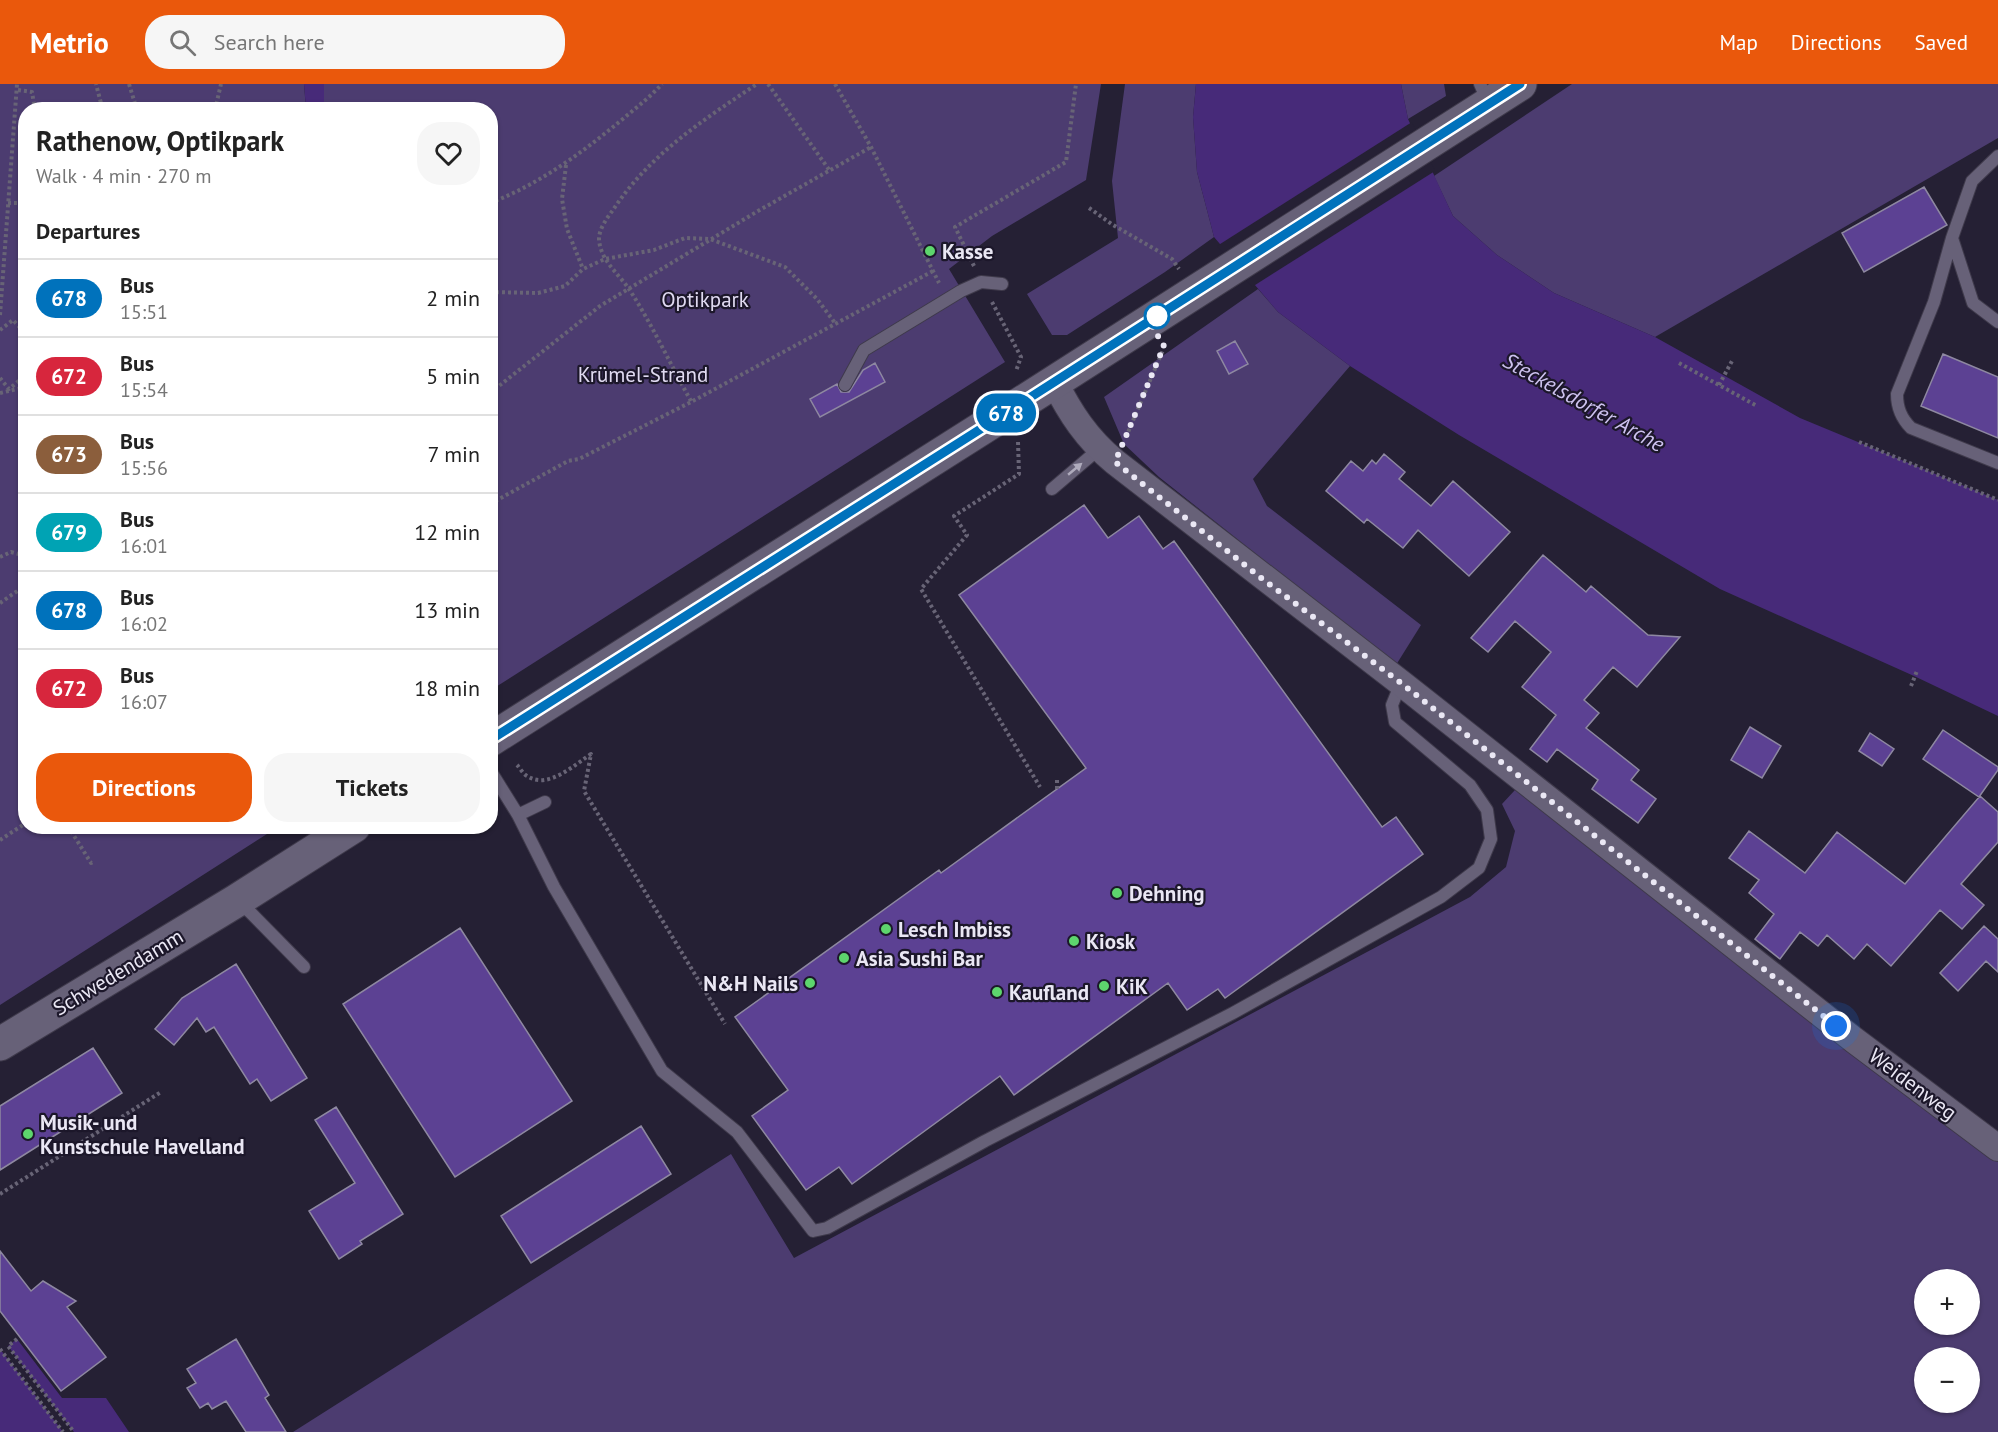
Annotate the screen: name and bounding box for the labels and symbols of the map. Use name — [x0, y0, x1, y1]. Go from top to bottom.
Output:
place label: Kasse — [942, 238, 993, 265]
marker: Kasse — [923, 244, 937, 258]
park label: Optikpark — [661, 286, 749, 313]
unlabelled marker — [1144, 303, 1170, 329]
water label: Steckelsdorfer Arche — [1498, 346, 1670, 458]
park label: Krümel-Strand — [578, 361, 708, 388]
line badge: 678 — [972, 394, 1040, 432]
one-way arrow — [1067, 463, 1082, 476]
place label: Dehning — [1129, 880, 1205, 907]
marker: Dehning — [1110, 886, 1124, 900]
place label: Lesch Imbiss — [898, 916, 1011, 943]
marker: Lesch Imbiss — [879, 922, 893, 936]
street label: Schwedendamm — [48, 923, 188, 1021]
place label: Kiosk — [1086, 928, 1136, 955]
marker: Kiosk — [1067, 934, 1081, 948]
place label: Asia Sushi Bar — [856, 945, 983, 972]
marker: Asia Sushi Bar — [837, 951, 851, 965]
place label: N&H Nails — [703, 970, 798, 997]
place label: KiK — [1116, 973, 1148, 1000]
marker: N&H Nails — [803, 976, 817, 990]
place label: Kaufland — [1009, 979, 1089, 1006]
marker: KiK — [1097, 979, 1111, 993]
marker: Kaufland — [990, 985, 1004, 999]
your location — [1821, 1011, 1851, 1041]
street label: Weidenweg — [1864, 1042, 1962, 1126]
place label: Musik- und Kunstschule Havelland — [40, 1109, 245, 1160]
marker: Musik- und Kunstschule Havelland — [21, 1127, 35, 1141]

